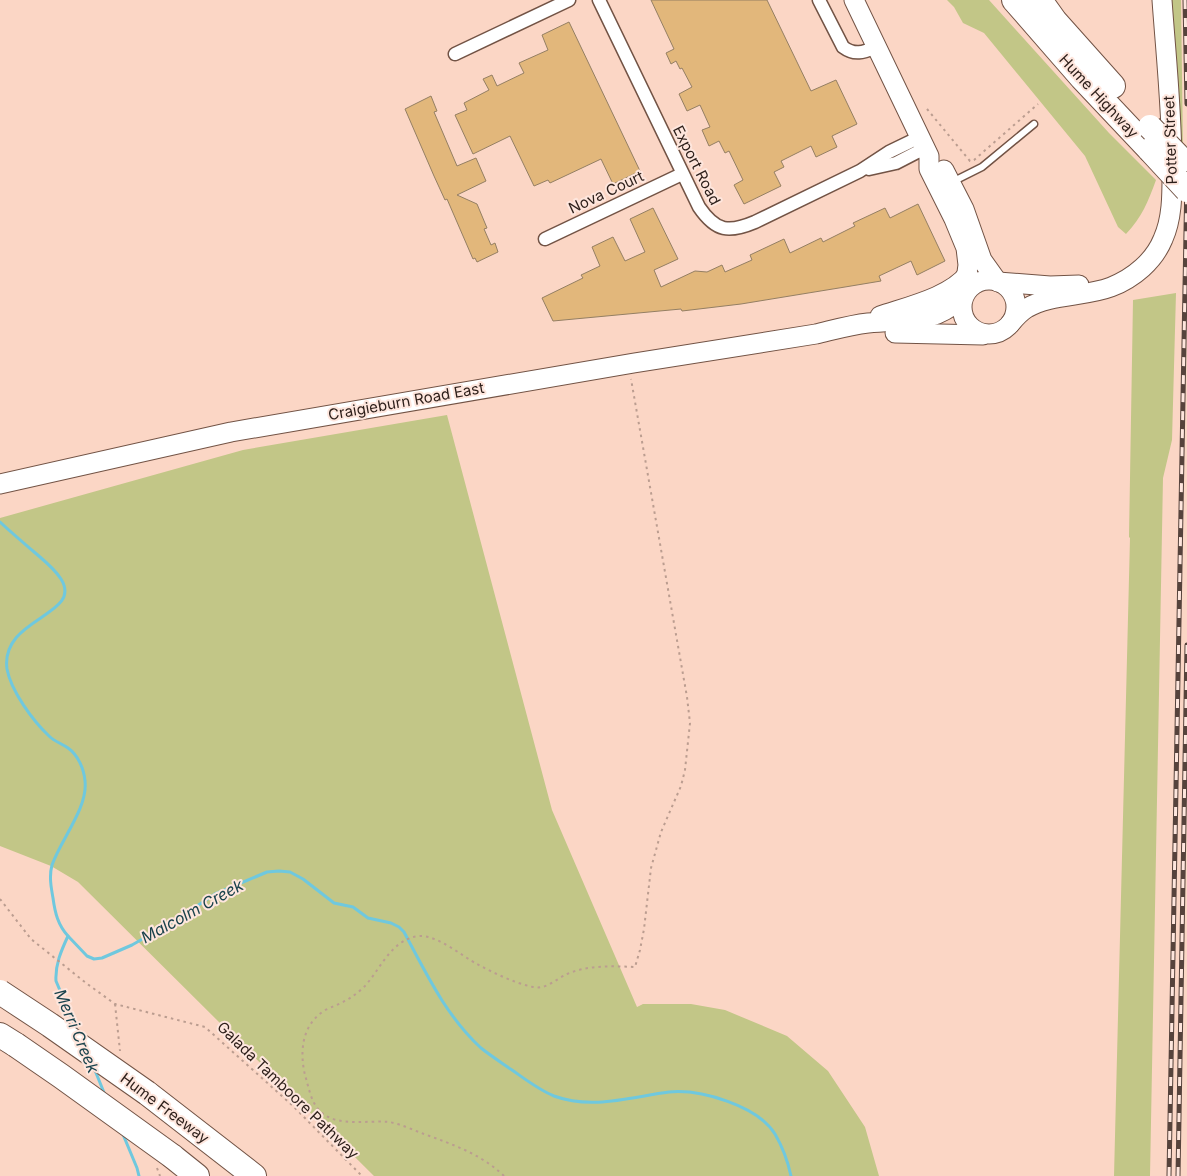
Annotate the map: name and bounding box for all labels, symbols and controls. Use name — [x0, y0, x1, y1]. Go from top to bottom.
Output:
street label: Hume Highway — [1055, 50, 1143, 142]
street label: Potter Street — [1159, 95, 1181, 185]
street label: Export Road — [669, 122, 725, 208]
street label: Nova Court — [565, 166, 647, 218]
street label: Craigieburn Road East — [327, 378, 485, 424]
water label: Malcolm Creek — [137, 875, 247, 947]
water label: Merri Creek — [50, 986, 104, 1076]
street label: Galada Tamboore Pathway — [213, 1017, 363, 1163]
street label: Hume Freeway — [117, 1068, 214, 1148]

